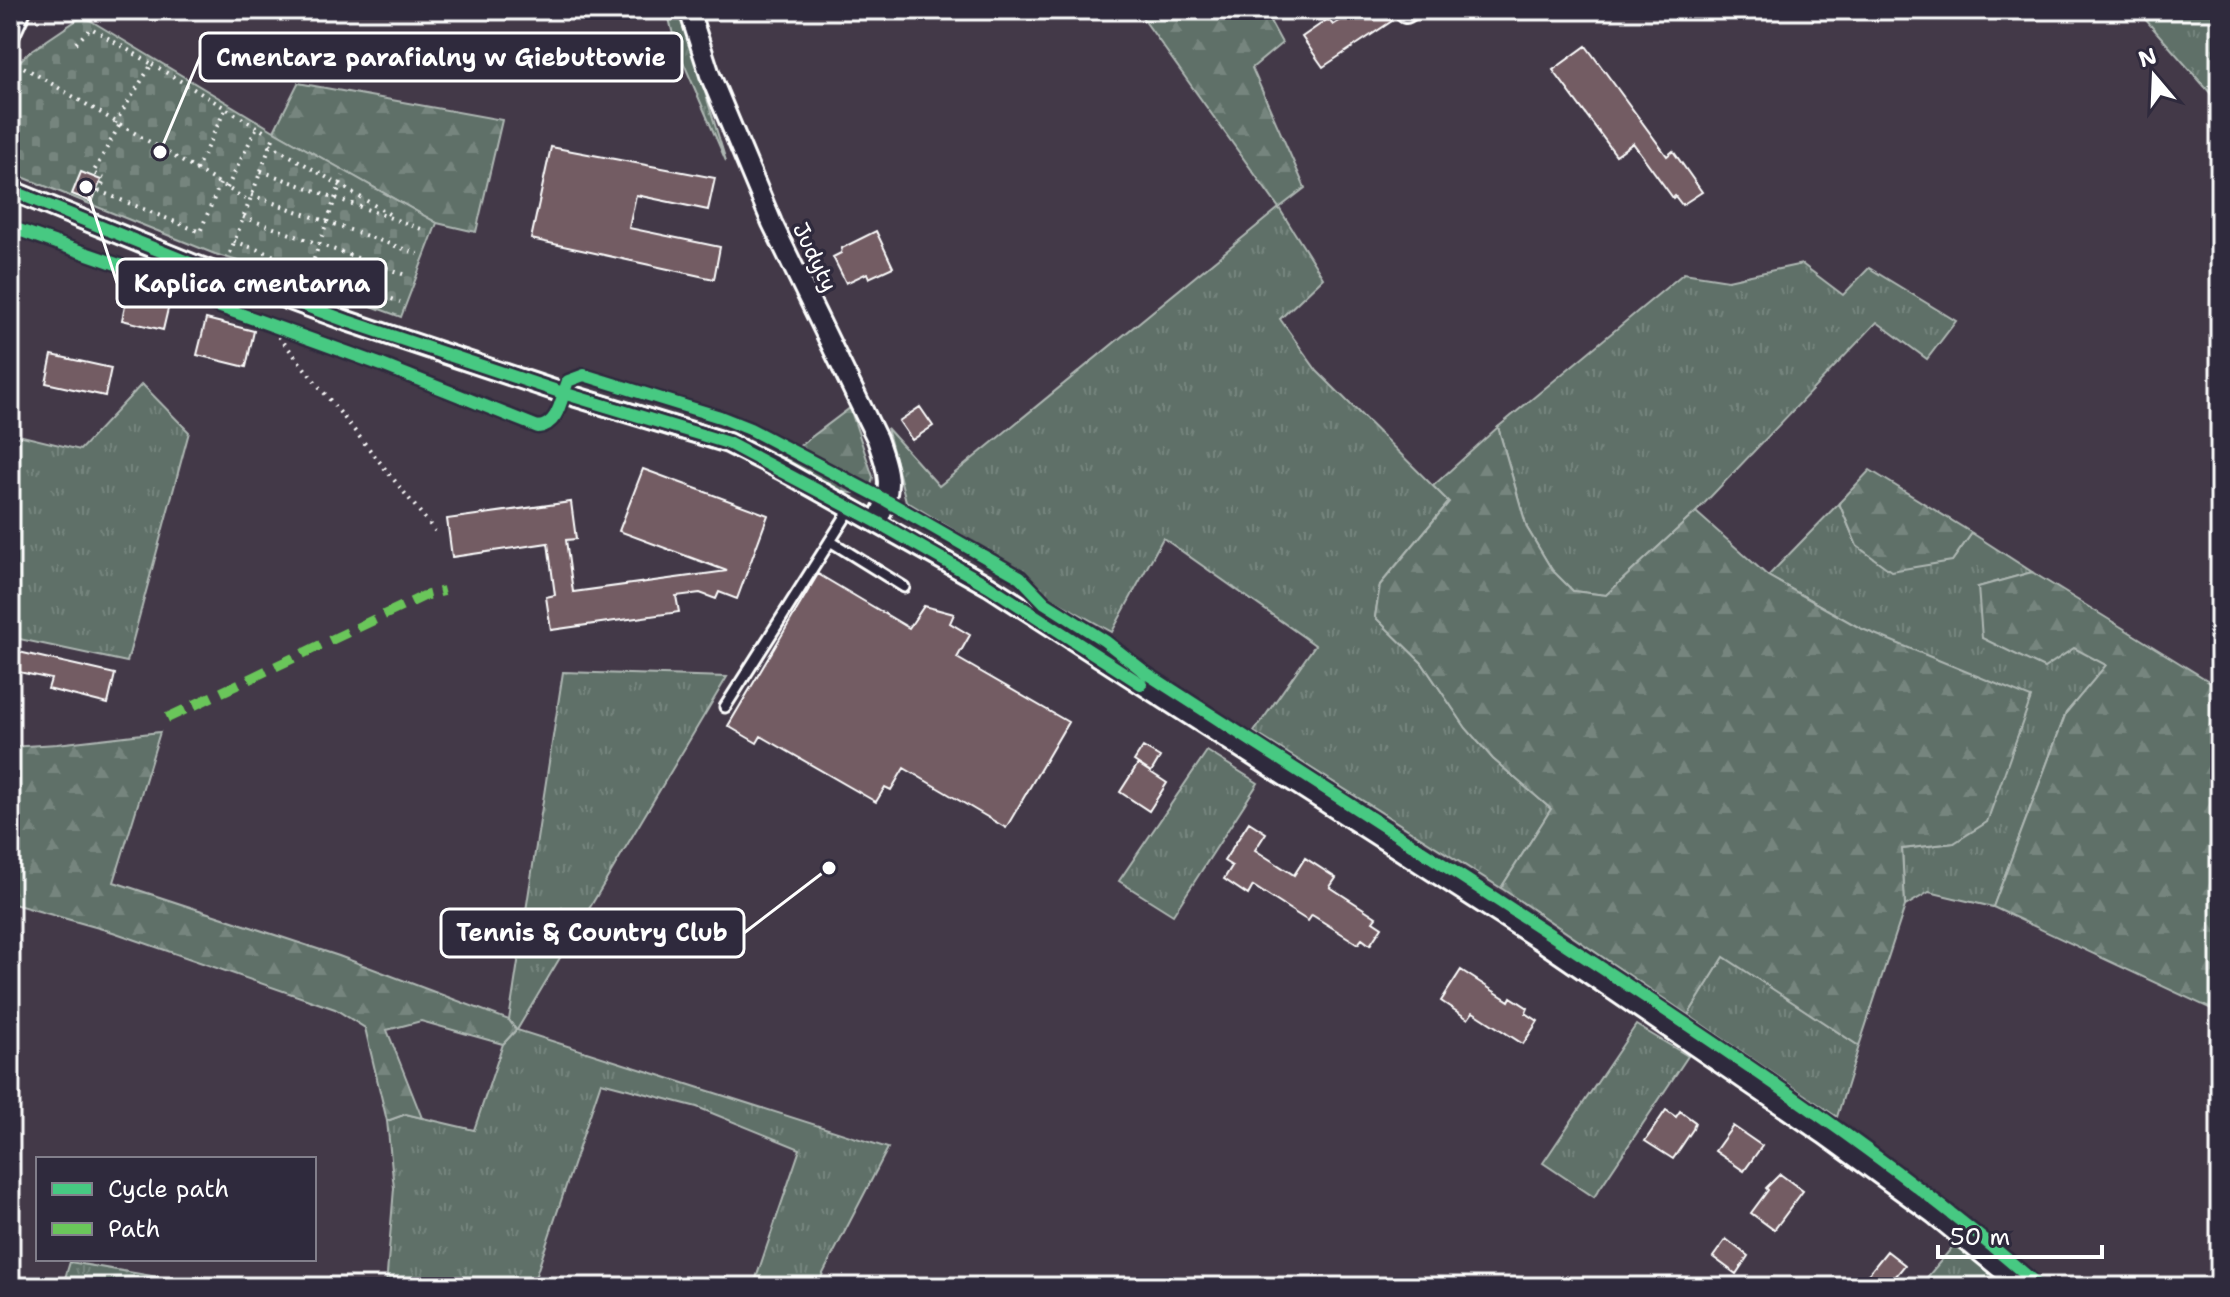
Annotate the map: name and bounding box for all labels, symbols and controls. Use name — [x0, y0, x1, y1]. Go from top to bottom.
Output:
callout: Cmentarz parafialny w Giebułtowie — [200, 33, 682, 81]
north arrow — [2114, 36, 2194, 116]
text: N — [2135, 41, 2161, 74]
text: Cmentarz parafialny w Giebułtowie — [216, 42, 666, 74]
street label: Judyty — [786, 218, 844, 296]
callout: Kaplica cmentarna — [117, 259, 386, 307]
text: Kaplica cmentarna — [134, 268, 371, 300]
callout: Tennis & Country Club — [441, 909, 744, 957]
text: Tennis & Country Club — [456, 917, 728, 949]
legend — [36, 1157, 316, 1261]
text: Cycle path — [108, 1173, 229, 1205]
scale bar — [1938, 1209, 2102, 1259]
text: Path — [108, 1213, 160, 1245]
text: 50 m — [1950, 1221, 2010, 1253]

